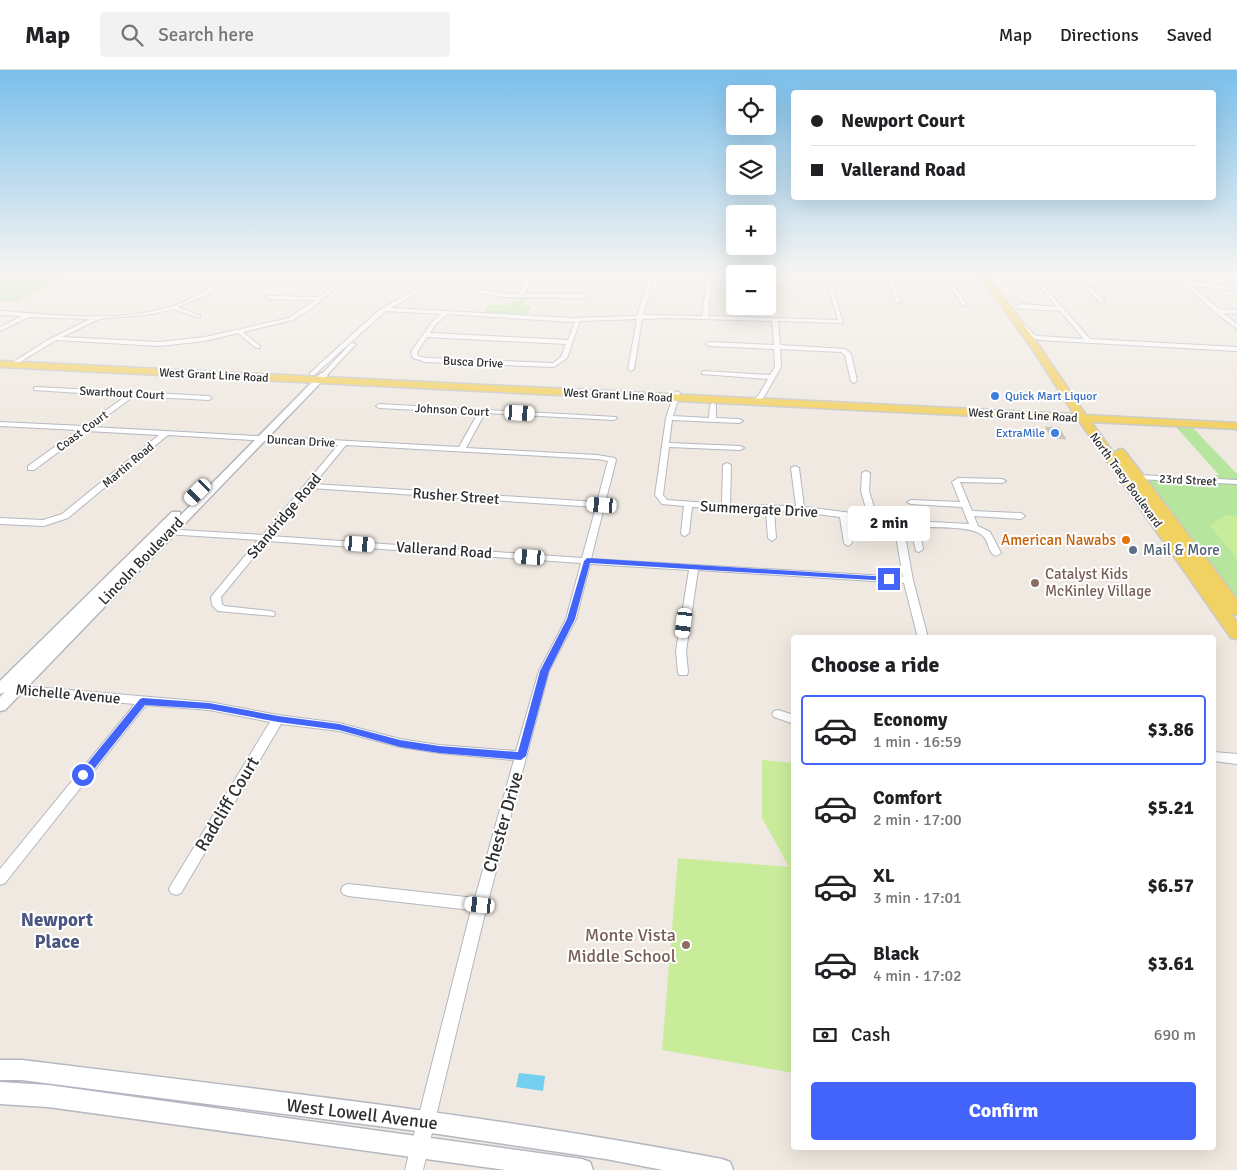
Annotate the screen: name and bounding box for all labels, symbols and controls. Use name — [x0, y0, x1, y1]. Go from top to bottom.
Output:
search box — [100, 12, 450, 57]
text: Map — [25, 20, 70, 50]
icon: search — [118, 21, 146, 49]
text: Search here — [158, 23, 254, 47]
text: Map — [999, 24, 1032, 46]
text: Directions — [1060, 24, 1139, 46]
text: Saved — [1167, 24, 1212, 46]
map controls — [726, 85, 776, 315]
button: locate — [726, 85, 776, 135]
text: Newport Court — [841, 109, 965, 133]
button: layers — [726, 145, 776, 195]
text: Vallerand Road — [841, 158, 966, 182]
button: + — [726, 205, 776, 255]
button: − — [726, 265, 776, 315]
street label: Busca Drive — [442, 353, 503, 372]
street label: West Grant Line Road — [159, 365, 269, 386]
street label: Swarthout Court — [79, 384, 165, 403]
street label: West Grant Line Road — [563, 385, 673, 406]
place label: Quick Mart Liquor — [1005, 389, 1098, 404]
marker: Quick Mart Liquor — [989, 390, 1001, 402]
street label: Johnson Court — [415, 401, 489, 420]
car — [504, 405, 535, 421]
street label: West Grant Line Road — [968, 405, 1078, 426]
street label: Coast Court — [53, 408, 111, 455]
place label: ExtraMile — [996, 426, 1045, 441]
marker: ExtraMile — [1049, 427, 1061, 439]
street label: North Tracy Boulevard — [1086, 430, 1165, 531]
street label: Duncan Drive — [266, 432, 336, 451]
street label: Martin Road — [99, 439, 157, 491]
street label: Standridge Road — [243, 470, 325, 562]
street label: 23rd Street — [1159, 472, 1217, 489]
car — [182, 476, 213, 508]
street label: Rusher Street — [412, 484, 500, 508]
car — [586, 496, 617, 514]
street label: Summergate Drive — [700, 497, 818, 521]
callout: 2 min — [848, 506, 930, 542]
street label: Lincoln Boulevard — [95, 513, 187, 609]
text: 2 min — [870, 513, 908, 533]
place label: American Nawabs — [1001, 531, 1116, 549]
marker: American Nawabs — [1120, 534, 1132, 546]
car — [344, 535, 375, 553]
street label: Vallerand Road — [395, 538, 493, 562]
place label: Mail & More — [1143, 541, 1220, 559]
marker: Mail & More — [1127, 544, 1139, 556]
car — [514, 548, 545, 566]
place label: Catalyst Kids McKinley Village — [1045, 565, 1152, 600]
route end — [878, 568, 900, 590]
marker: Catalyst Kids McKinley Village — [1029, 577, 1041, 589]
car — [674, 607, 693, 639]
text: Choose a ride — [811, 651, 939, 678]
street label: Michelle Avenue — [15, 680, 121, 708]
icon: car — [813, 708, 858, 753]
text: Economy — [873, 708, 947, 732]
text: $3.86 — [1148, 718, 1194, 742]
text: 1 min · 16:59 — [873, 732, 962, 752]
street label: Radcliff Court — [190, 753, 264, 855]
route start — [72, 764, 94, 786]
street label: Chester Drive — [478, 769, 528, 875]
icon: car — [813, 786, 858, 831]
text: Comfort — [873, 786, 942, 810]
text: $5.21 — [1148, 796, 1194, 820]
text: 2 min · 17:00 — [873, 810, 962, 830]
icon: car — [813, 864, 858, 909]
text: XL — [873, 864, 895, 888]
text: $6.57 — [1148, 874, 1194, 898]
text: 3 min · 17:01 — [873, 888, 962, 908]
car — [464, 896, 495, 914]
district label: Newport Place — [21, 908, 93, 954]
place label: Monte Vista Middle School — [567, 924, 676, 967]
marker: Monte Vista Middle School — [680, 939, 692, 951]
icon: car — [813, 942, 858, 987]
text: Black — [873, 942, 919, 966]
text: $3.61 — [1148, 952, 1194, 976]
text: 4 min · 17:02 — [873, 966, 962, 986]
icon: cash — [811, 1021, 839, 1049]
text: Cash — [851, 1023, 891, 1047]
text: 690 m — [1154, 1025, 1196, 1045]
button: Confirm — [811, 1082, 1196, 1140]
street label: West Lowell Avenue — [285, 1094, 439, 1134]

